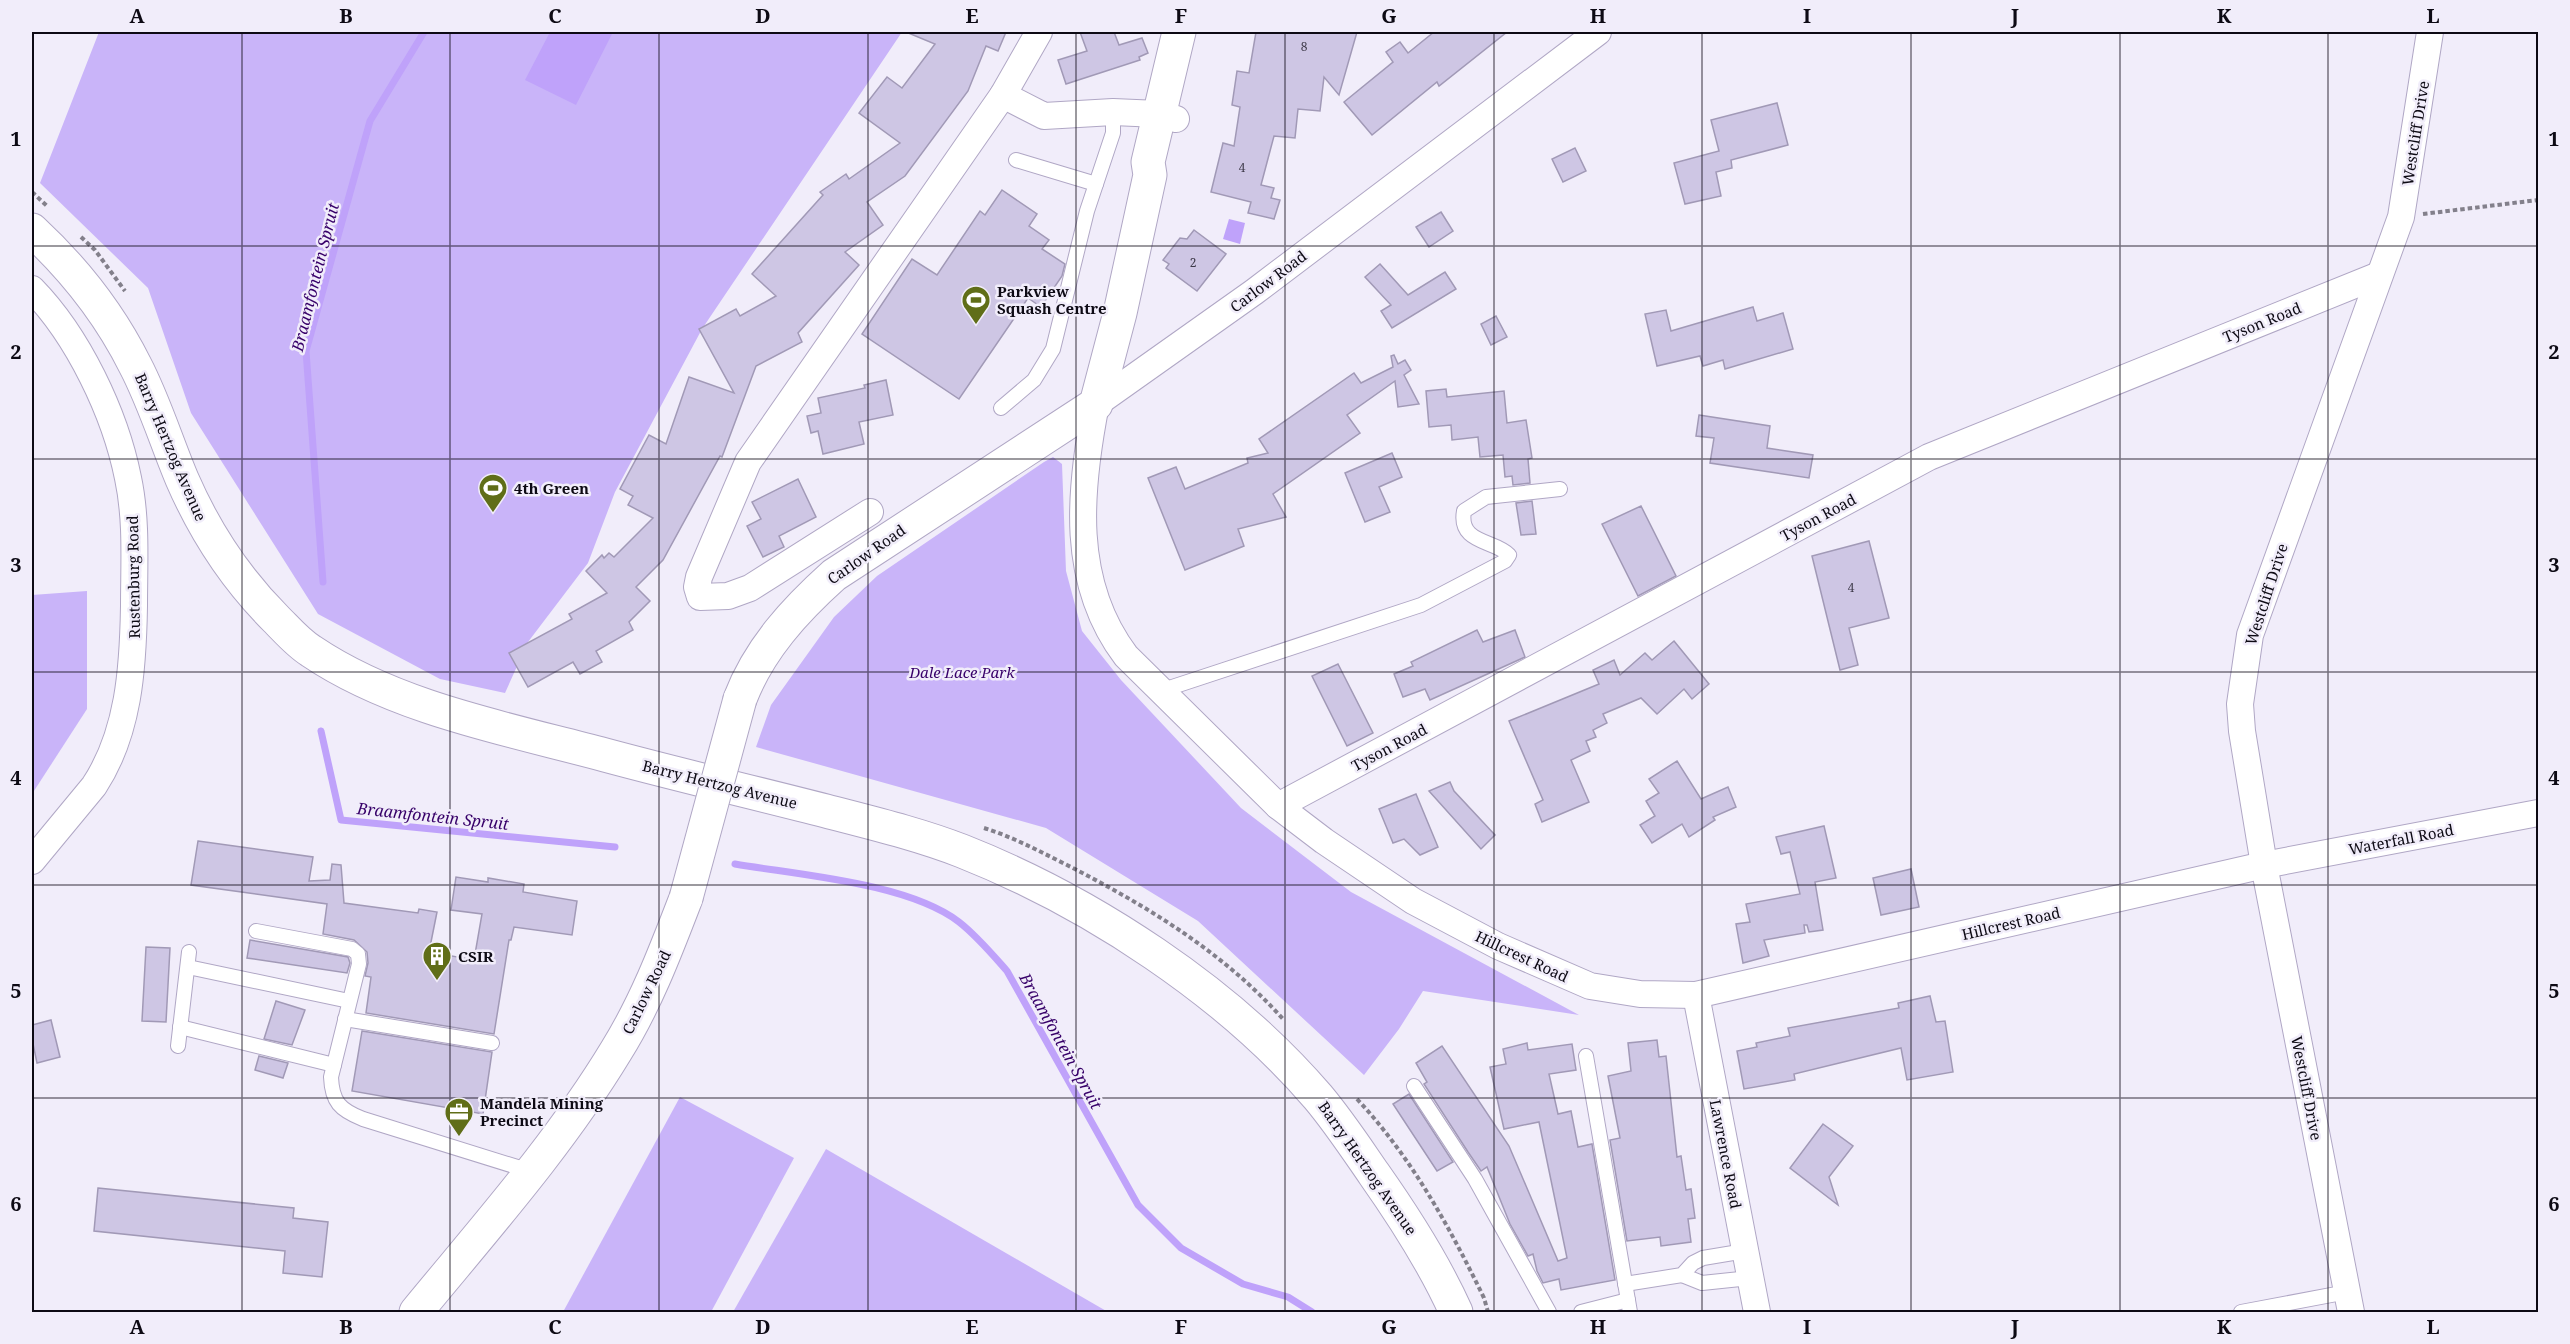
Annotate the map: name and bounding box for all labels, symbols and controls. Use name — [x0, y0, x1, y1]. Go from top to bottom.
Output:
text: A — [129, 2, 145, 29]
text: B — [339, 2, 353, 29]
text: C — [548, 2, 562, 29]
text: D — [755, 2, 771, 29]
text: E — [965, 2, 979, 29]
text: F — [1175, 2, 1187, 29]
text: G — [1381, 2, 1397, 29]
text: H — [1590, 2, 1606, 29]
text: I — [1803, 2, 1811, 29]
text: J — [2010, 2, 2019, 29]
text: K — [2217, 2, 2232, 29]
text: L — [2426, 2, 2440, 29]
house number: 8 — [1301, 38, 1308, 55]
street label: Westcliff Drive — [2397, 79, 2433, 187]
text: 1 — [10, 125, 22, 152]
text: 1 — [2548, 125, 2560, 152]
house number: 4 — [1239, 159, 1246, 176]
water label: Braamfontein Spruit — [286, 200, 344, 355]
street label: Carlow Road — [1226, 246, 1310, 316]
house number: 2 — [1190, 254, 1196, 271]
place label: Parkview Squash Centre — [997, 281, 1107, 318]
sports icon: Parkview Squash Centre — [960, 284, 992, 326]
street label: Tyson Road — [2220, 297, 2304, 347]
text: 2 — [10, 338, 22, 365]
text: 2 — [2548, 338, 2560, 365]
street label: Barry Hertzog Avenue — [131, 370, 211, 524]
sports icon: 4th Green — [477, 472, 509, 514]
place label: 4th Green — [514, 478, 589, 498]
street label: Tyson Road — [1777, 489, 1859, 545]
street label: Rustenburg Road — [122, 515, 144, 639]
street label: Carlow Road — [823, 520, 909, 588]
street label: Westcliff Drive — [2240, 541, 2292, 647]
text: 3 — [10, 551, 22, 578]
text: 3 — [2548, 551, 2560, 578]
house number: 4 — [1848, 579, 1855, 596]
park label: Dale Lace Park — [908, 662, 1015, 682]
street label: Tyson Road — [1348, 719, 1430, 775]
street label: Barry Hertzog Avenue — [640, 755, 800, 813]
text: 4 — [10, 764, 22, 791]
text: 4 — [2548, 764, 2560, 791]
water label: Braamfontein Spruit — [355, 797, 510, 835]
street label: Waterfall Road — [2347, 819, 2455, 859]
street label: Hillcrest Road — [1960, 902, 2062, 944]
street label: Hillcrest Road — [1472, 926, 1572, 986]
building icon: CSIR — [421, 940, 453, 982]
place label: CSIR — [458, 946, 494, 966]
street label: Carlow Road — [617, 947, 675, 1037]
water label: Braamfontein Spruit — [1014, 968, 1108, 1113]
text: 5 — [10, 977, 22, 1004]
text: 5 — [2548, 977, 2560, 1004]
street label: Westcliff Drive — [2287, 1034, 2327, 1142]
place label: Mandela Mining Precinct — [480, 1093, 604, 1130]
office icon: Mandela Mining Precinct — [443, 1096, 475, 1138]
street label: Barry Hertzog Avenue — [1314, 1097, 1422, 1239]
street label: Lawrence Road — [1706, 1098, 1746, 1210]
text: 6 — [10, 1190, 22, 1217]
text: 6 — [2548, 1190, 2560, 1217]
text: A — [129, 1313, 145, 1340]
text: B — [339, 1313, 353, 1340]
text: C — [548, 1313, 562, 1340]
text: D — [755, 1313, 771, 1340]
text: E — [965, 1313, 979, 1340]
text: F — [1175, 1313, 1187, 1340]
text: G — [1381, 1313, 1397, 1340]
text: H — [1590, 1313, 1606, 1340]
text: I — [1803, 1313, 1811, 1340]
text: J — [2010, 1313, 2019, 1340]
text: K — [2217, 1313, 2232, 1340]
text: L — [2426, 1313, 2440, 1340]

